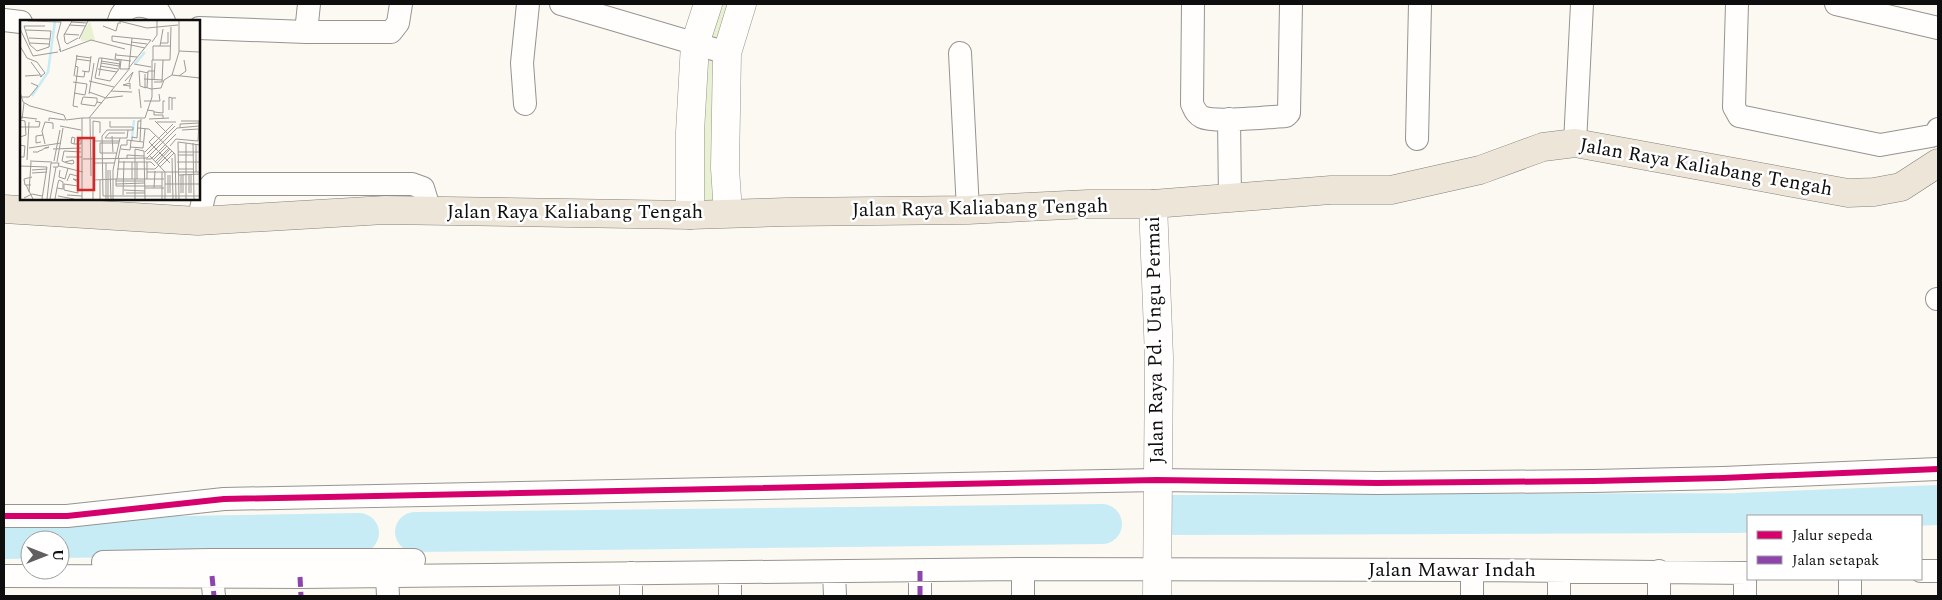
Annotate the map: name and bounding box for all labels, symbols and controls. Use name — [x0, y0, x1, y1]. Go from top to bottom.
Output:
inset map — [20, 20, 200, 200]
street label: Jalan Raya Kaliabang Tengah — [1577, 130, 1835, 204]
street label: Jalan Raya Kaliabang Tengah — [852, 191, 1108, 225]
street label: Jalan Raya Kaliabang Tengah — [447, 197, 703, 227]
street label: Jalan Raya Pd. Ungu Permai — [1138, 216, 1172, 464]
legend — [1747, 515, 1922, 580]
text: Jalur sepeda — [1792, 524, 1873, 547]
north arrow — [20, 530, 70, 580]
text: U — [47, 549, 68, 561]
text: Jalan setapak — [1792, 549, 1879, 572]
street label: Jalan Mawar Indah — [1368, 555, 1536, 585]

